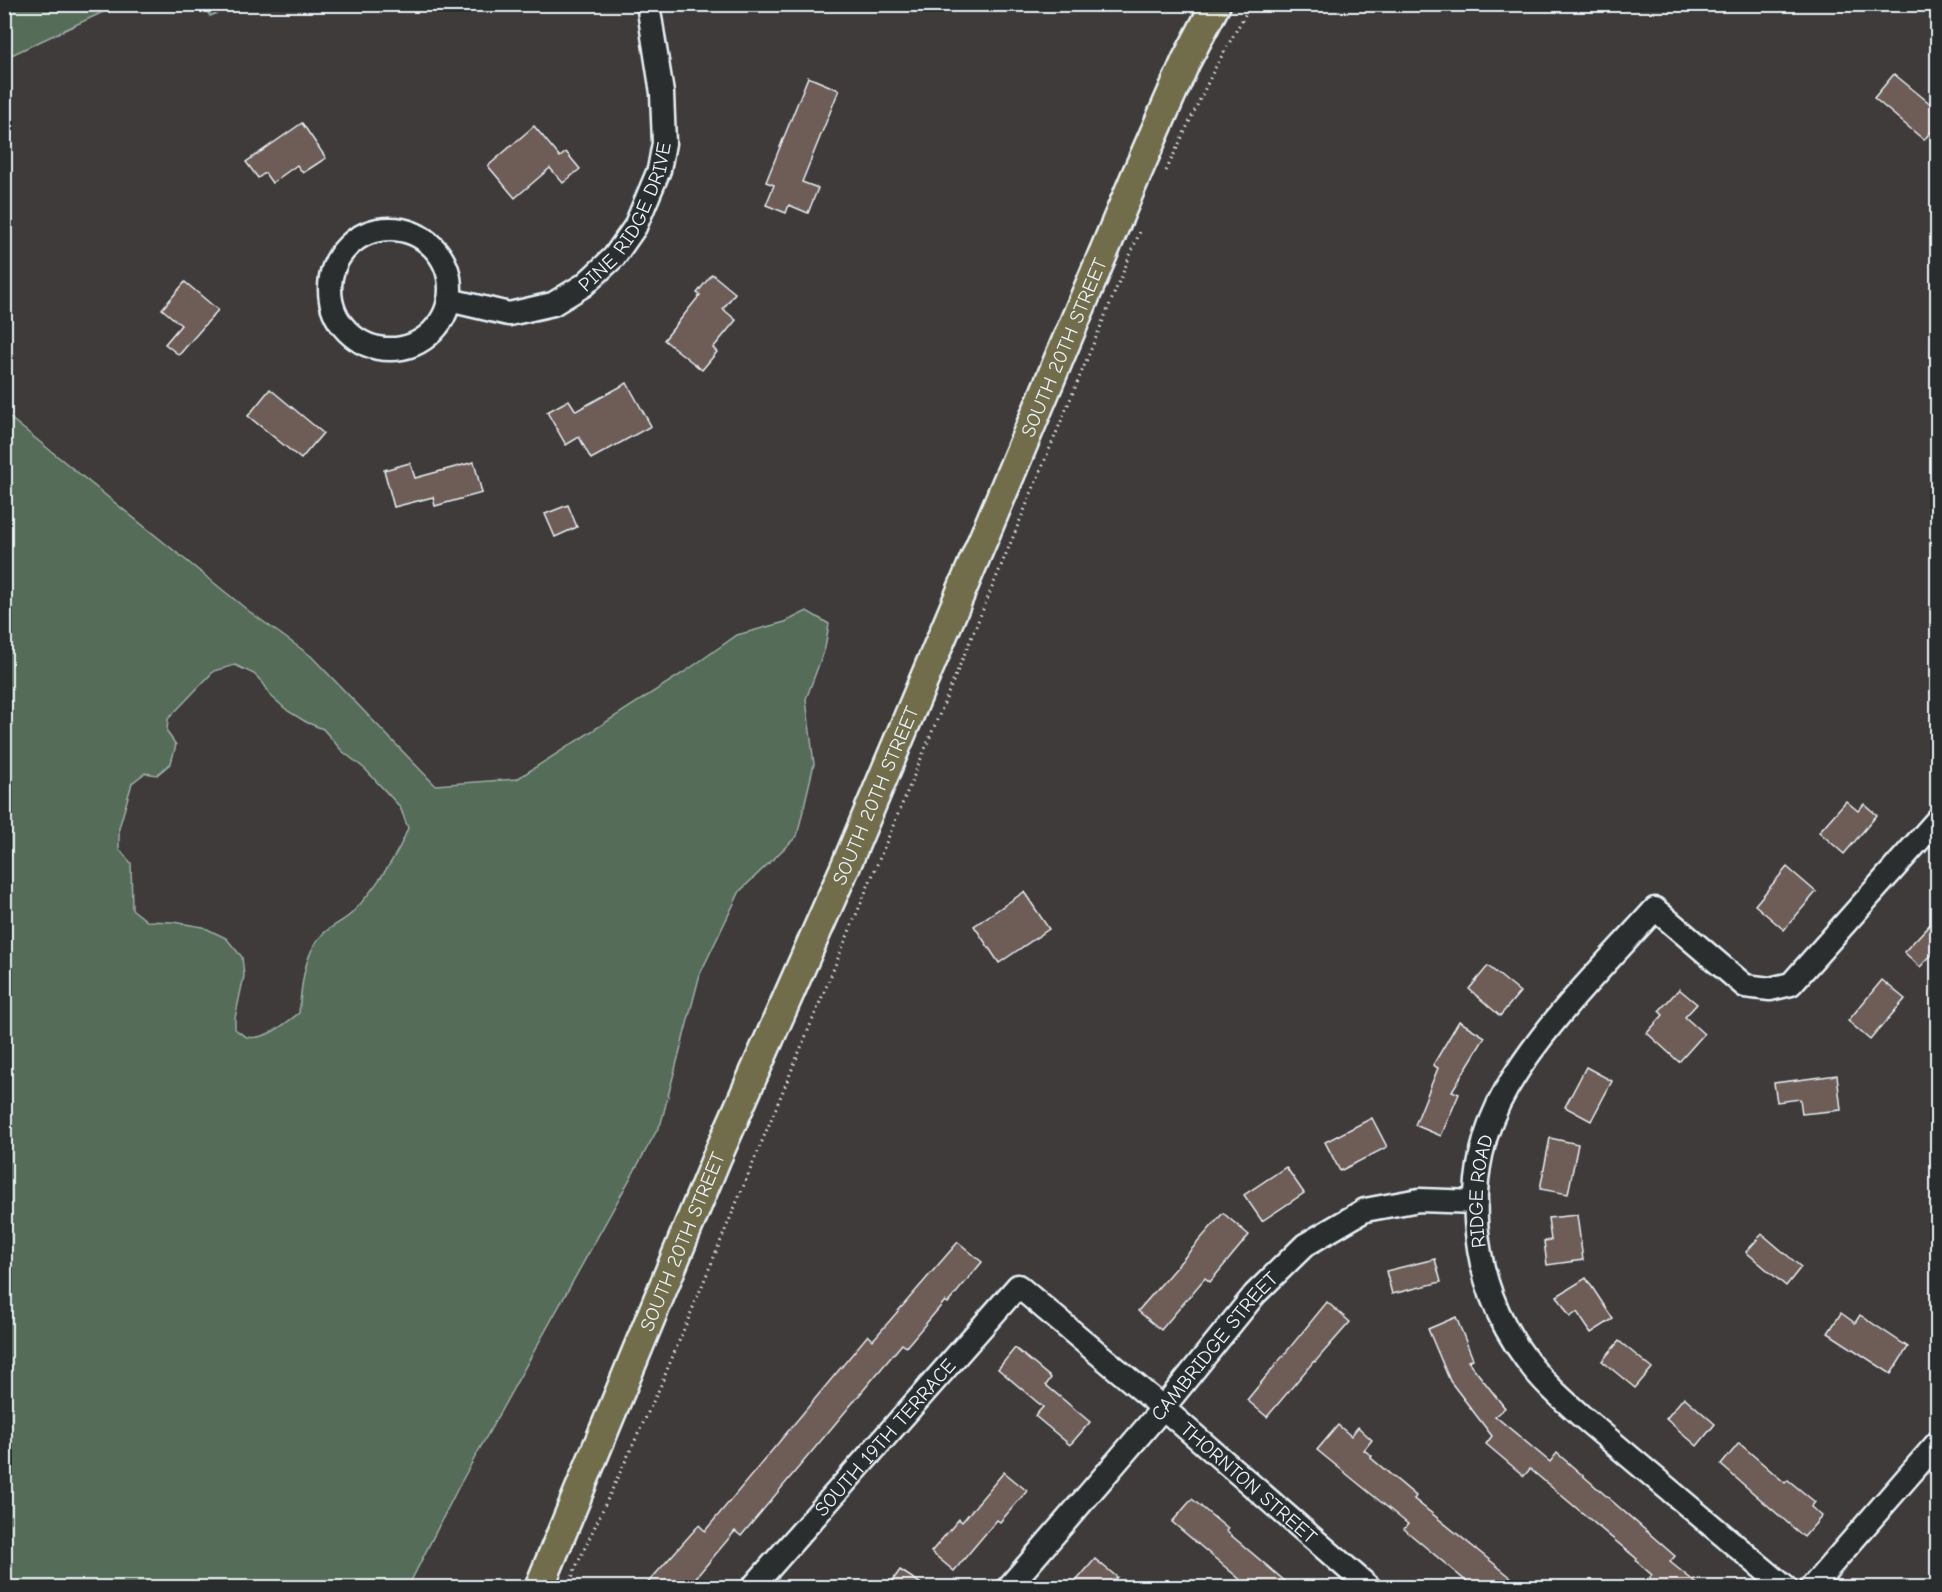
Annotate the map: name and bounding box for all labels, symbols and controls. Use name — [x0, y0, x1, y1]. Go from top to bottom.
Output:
street label: PINE RIDGE DRIVE — [573, 140, 675, 296]
street label: SOUTH 20TH STREET — [1016, 254, 1112, 440]
street label: SOUTH 20TH STREET — [827, 702, 923, 888]
street label: RIDGE ROAD — [1464, 1132, 1497, 1249]
street label: SOUTH 20TH STREET — [635, 1148, 730, 1334]
street label: CAMBRIDGE STREET — [1146, 1266, 1283, 1425]
street label: SOUTH 19TH TERRACE — [810, 1354, 960, 1520]
street label: THORNTON STREET — [1176, 1417, 1322, 1549]

